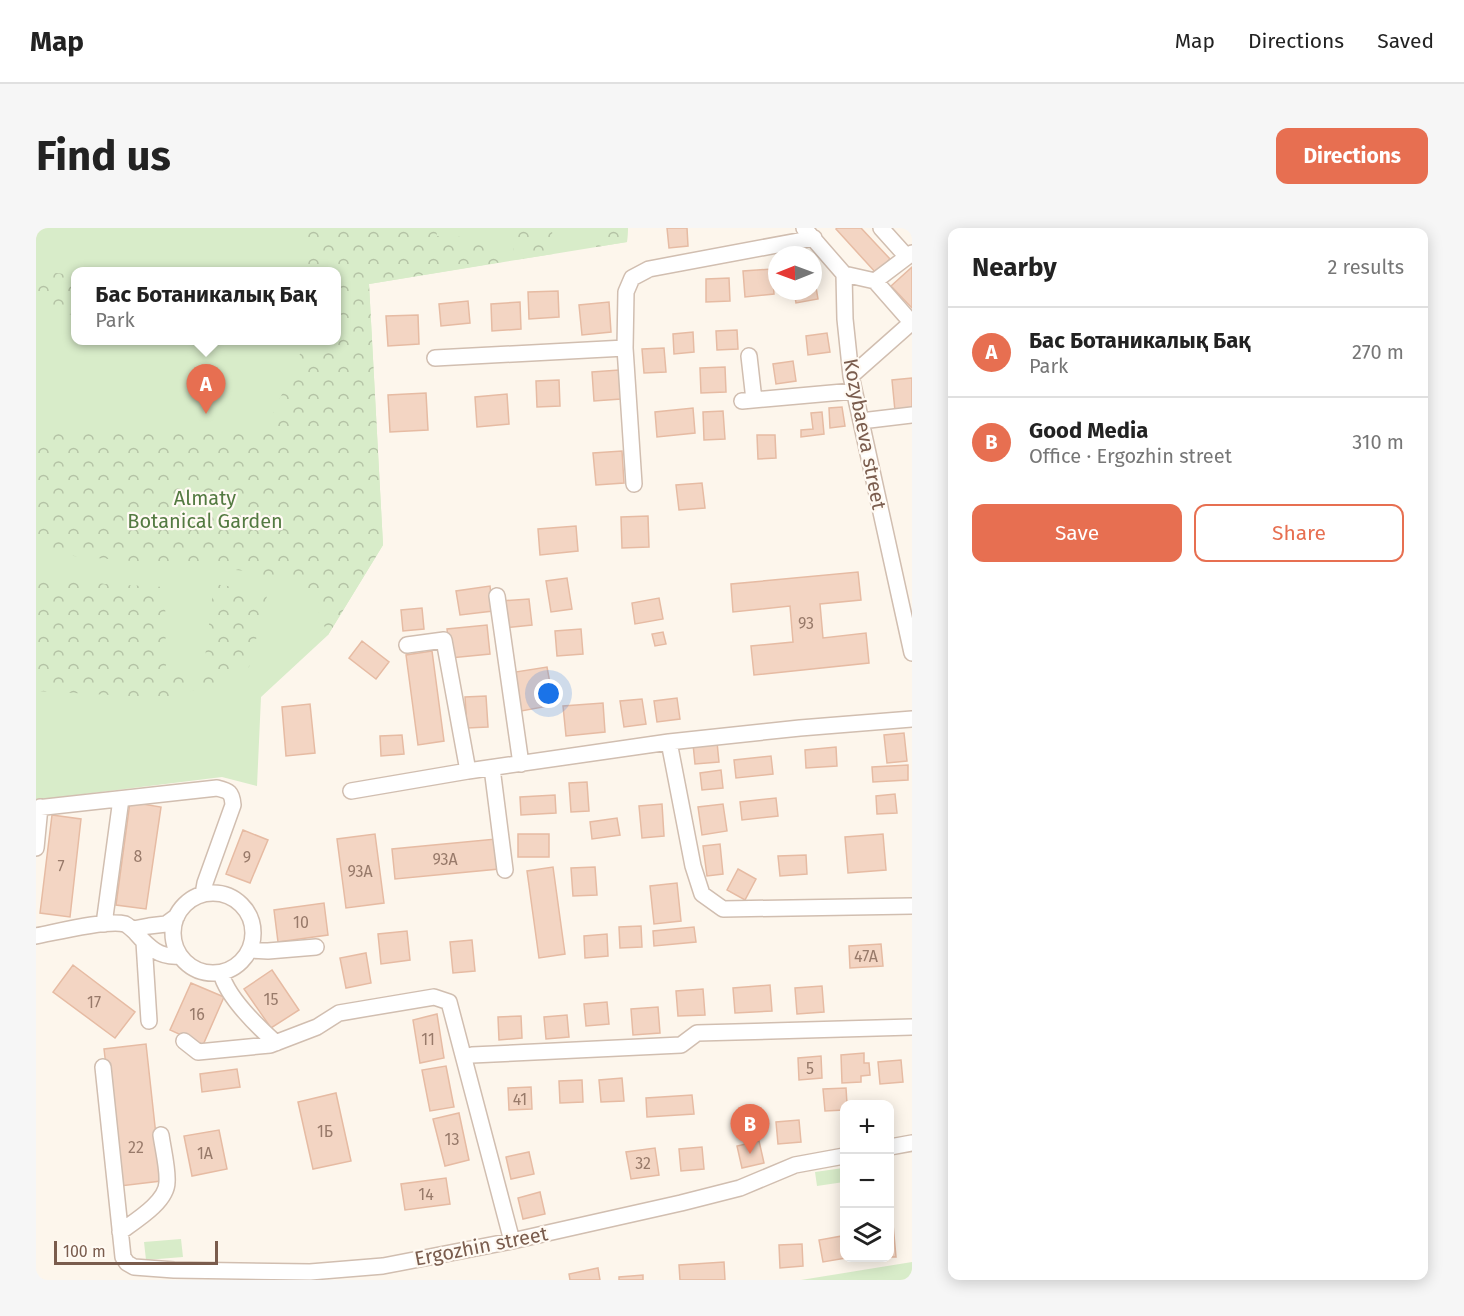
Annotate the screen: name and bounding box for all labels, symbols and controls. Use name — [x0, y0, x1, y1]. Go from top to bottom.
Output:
text: Map — [30, 25, 84, 58]
text: Map — [1175, 28, 1215, 54]
text: Directions — [1248, 28, 1344, 54]
text: Saved — [1377, 28, 1434, 54]
button: Directions — [1276, 128, 1428, 184]
text: Find us — [36, 131, 171, 181]
north arrow — [768, 246, 822, 300]
text: Nearby — [972, 252, 1057, 283]
text: 2 results — [1327, 255, 1404, 279]
popup — [71, 267, 341, 345]
text: Бас Ботаникалық Бақ — [95, 281, 317, 308]
text: Park — [95, 308, 135, 332]
text: Бас Ботаникалық Бақ — [1029, 327, 1250, 354]
text: A — [986, 340, 997, 364]
text: 270 m — [1352, 340, 1404, 364]
text: Park — [1029, 354, 1068, 378]
street label: Kozybaeva street — [839, 356, 892, 512]
pin: A — [186, 364, 226, 414]
text: Good Media — [1029, 417, 1148, 444]
text: B — [985, 430, 998, 454]
text: 310 m — [1352, 430, 1404, 454]
text: Office · Ergozhin street — [1029, 444, 1232, 468]
park label: Almaty Botanical Garden — [127, 486, 283, 533]
button: Save — [972, 504, 1182, 562]
button: Share — [1194, 504, 1404, 562]
house number: 93 — [798, 614, 814, 633]
your location — [534, 679, 563, 708]
house number: 8 — [134, 847, 143, 866]
house number: 9 — [243, 848, 251, 867]
house number: 93А — [432, 850, 458, 869]
house number: 7 — [57, 857, 65, 876]
house number: 93А — [347, 862, 373, 881]
house number: 10 — [293, 913, 309, 932]
house number: 47А — [854, 947, 879, 966]
house number: 15 — [264, 990, 278, 1009]
house number: 17 — [87, 993, 101, 1012]
house number: 16 — [189, 1005, 205, 1024]
house number: 11 — [421, 1030, 435, 1049]
house number: 5 — [806, 1059, 814, 1078]
house number: 41 — [513, 1090, 527, 1109]
map controls — [840, 1100, 894, 1262]
button: + — [840, 1100, 894, 1154]
pin: B — [730, 1104, 770, 1154]
house number: 1Б — [317, 1122, 333, 1141]
house number: 13 — [445, 1130, 459, 1149]
house number: 22 — [128, 1138, 144, 1157]
house number: 1А — [197, 1144, 214, 1163]
house number: 32 — [635, 1154, 651, 1173]
button: − — [840, 1154, 894, 1208]
house number: 14 — [418, 1185, 434, 1204]
button: layers — [840, 1208, 894, 1262]
street label: Ergozhin street — [412, 1221, 550, 1271]
scale bar — [54, 1238, 218, 1266]
text: 100 m — [63, 1242, 106, 1261]

